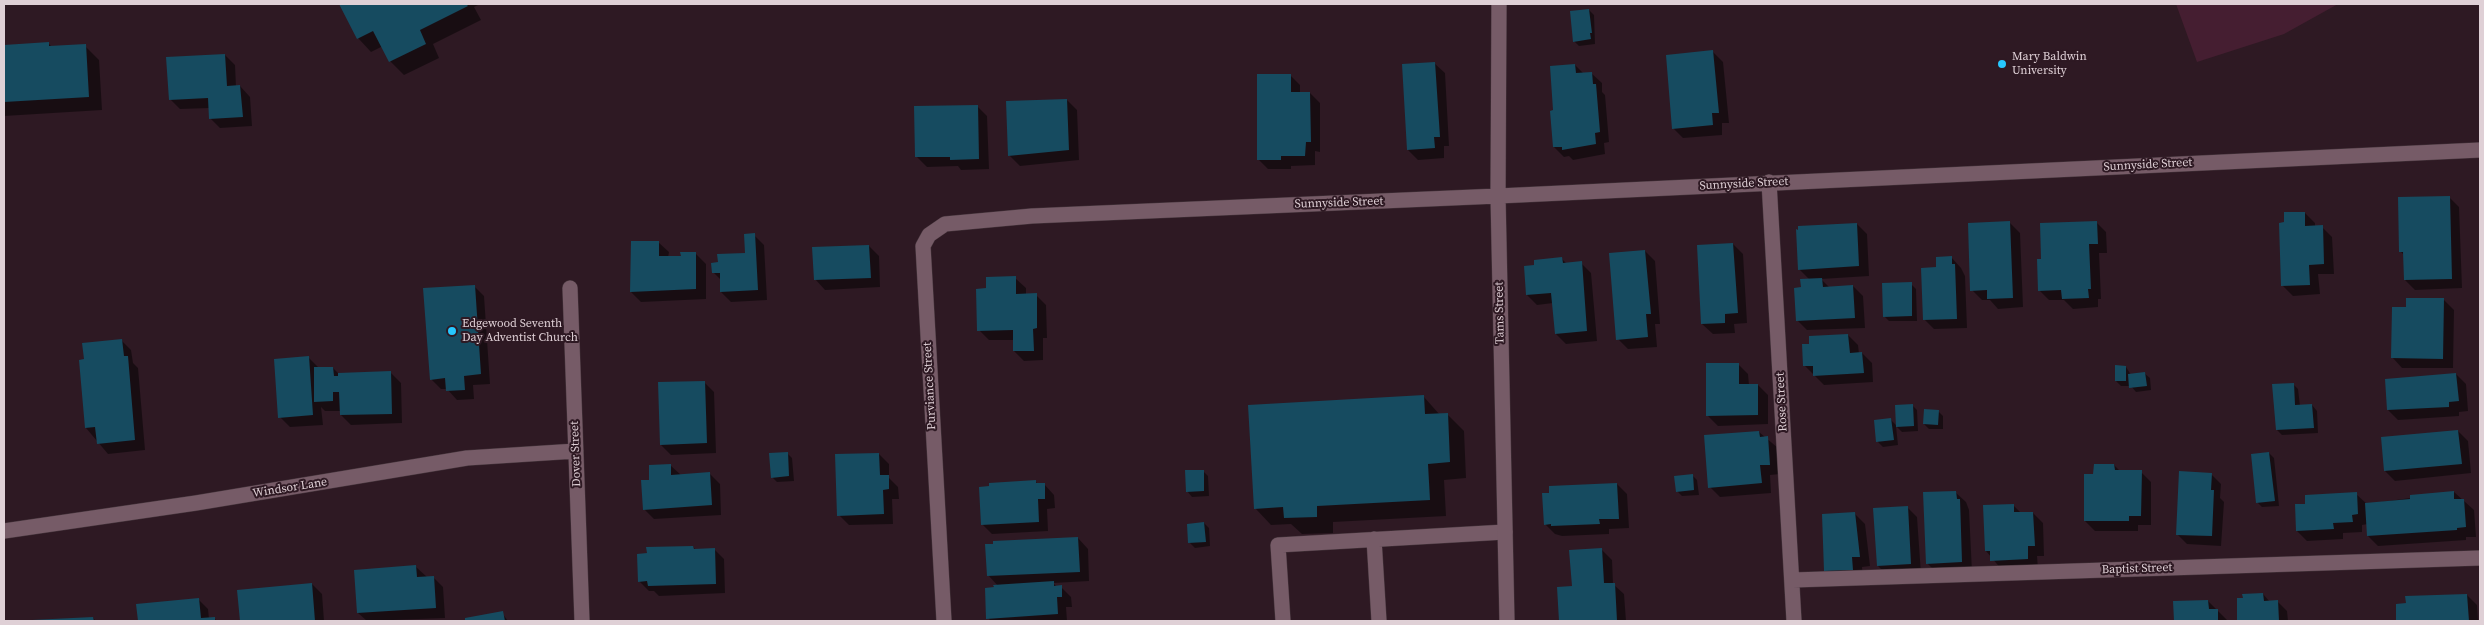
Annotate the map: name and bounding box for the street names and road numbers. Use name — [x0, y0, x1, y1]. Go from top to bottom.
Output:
street label: Sunnyside Street — [2103, 155, 2193, 175]
street label: Sunnyside Street — [1699, 174, 1789, 194]
street label: Sunnyside Street — [1294, 194, 1384, 212]
street label: Tams Street — [1492, 282, 1508, 344]
street label: Purviance Street — [921, 342, 939, 430]
street label: Rose Street — [1773, 372, 1791, 432]
street label: Dover Street — [568, 421, 584, 487]
street label: Windsor Lane — [252, 475, 328, 501]
street label: Baptist Street — [2101, 561, 2173, 577]

